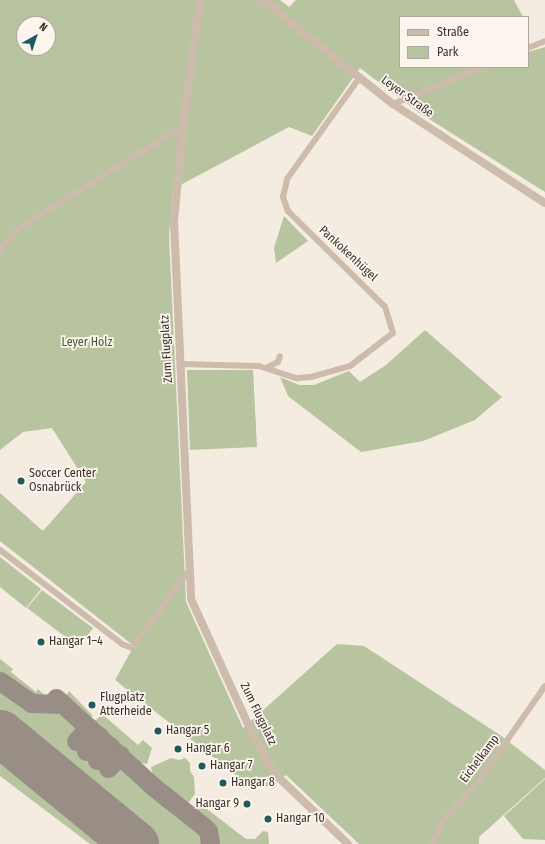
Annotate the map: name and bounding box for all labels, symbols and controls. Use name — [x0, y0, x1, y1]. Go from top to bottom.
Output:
north arrow — [16, 16, 56, 56]
legend — [399, 16, 529, 68]
text: N — [37, 20, 50, 34]
text: Straße — [437, 25, 469, 39]
text: Park — [437, 45, 458, 59]
street label: Leyer Straße — [378, 73, 436, 121]
street label: Pankokenhügel — [316, 223, 380, 285]
street label: Zum Flugplatz — [158, 315, 176, 383]
park label: Leyer Holz — [62, 336, 112, 350]
place label: Soccer Center Osnabrück — [29, 467, 96, 495]
marker: Soccer Center Osnabrück — [16, 476, 26, 486]
place label: Hangar 1–4 — [49, 635, 103, 649]
marker: Hangar 1–4 — [36, 637, 46, 647]
street label: Zum Flugplatz — [237, 680, 279, 748]
place label: Flugplatz Atterheide — [100, 691, 152, 719]
marker: Flugplatz Atterheide — [87, 700, 97, 710]
place label: Hangar 5 — [166, 724, 209, 738]
marker: Hangar 5 — [153, 726, 163, 736]
street label: Eichelkamp — [457, 732, 503, 786]
place label: Hangar 6 — [186, 742, 230, 756]
marker: Hangar 6 — [173, 744, 183, 754]
place label: Hangar 7 — [210, 759, 253, 773]
marker: Hangar 7 — [197, 761, 207, 771]
place label: Hangar 8 — [231, 776, 275, 790]
marker: Hangar 8 — [218, 778, 228, 788]
place label: Hangar 9 — [195, 797, 239, 811]
marker: Hangar 9 — [242, 799, 252, 809]
place label: Hangar 10 — [276, 812, 325, 826]
marker: Hangar 10 — [263, 814, 273, 824]

